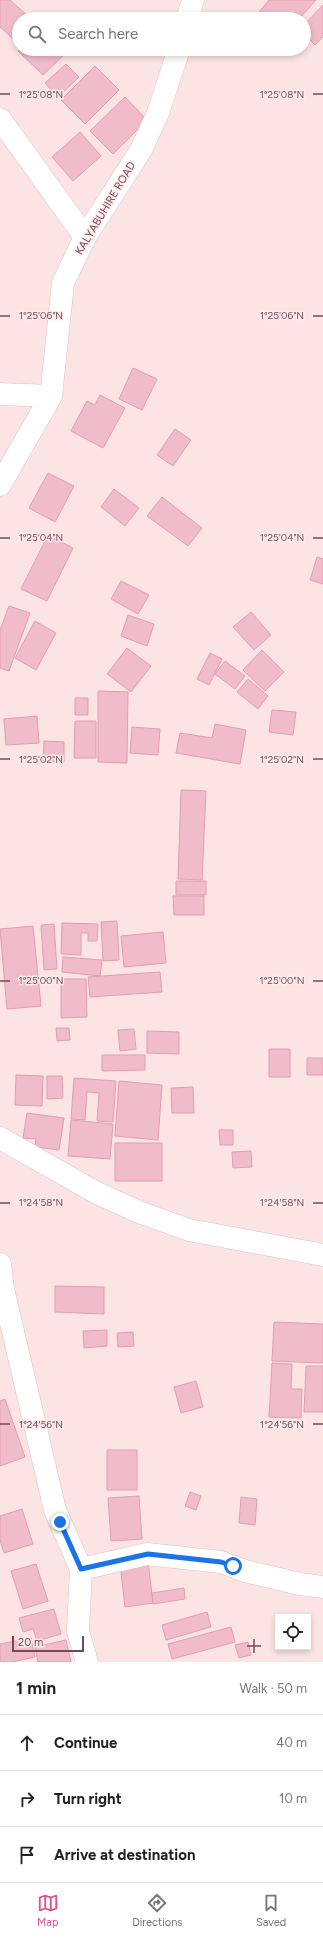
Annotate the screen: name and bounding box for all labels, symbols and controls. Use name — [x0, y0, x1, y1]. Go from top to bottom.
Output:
search box — [12, 12, 311, 56]
icon: search — [26, 23, 48, 45]
text: Search here — [58, 25, 138, 43]
text: 1°25'08"N — [19, 88, 63, 101]
text: 1°25'08"N — [260, 88, 304, 101]
street label: KALYABUHIRE ROAD — [73, 159, 139, 257]
text: 1°25'06"N — [19, 309, 63, 322]
text: 1°25'06"N — [260, 309, 304, 322]
text: 1°25'04"N — [19, 531, 63, 544]
text: 1°25'04"N — [260, 531, 304, 544]
text: 1°25'02"N — [19, 753, 63, 766]
text: 1°25'02"N — [260, 753, 304, 766]
text: 1°25'00"N — [19, 974, 63, 987]
text: 1°25'00"N — [260, 974, 304, 987]
text: 1°24'58"N — [19, 1196, 63, 1209]
text: 1°24'58"N — [260, 1196, 304, 1209]
text: 1°24'56"N — [19, 1418, 63, 1431]
text: 1°24'56"N — [260, 1418, 304, 1431]
route end — [51, 1513, 69, 1531]
route start — [224, 1557, 242, 1575]
map controls — [275, 1614, 311, 1650]
button: locate — [275, 1614, 311, 1650]
scale bar — [12, 1634, 84, 1653]
text: 20 m — [18, 1636, 43, 1649]
text: 1 min — [16, 1678, 56, 1698]
text: Walk · 50 m — [239, 1681, 307, 1696]
icon: ahead — [16, 1732, 38, 1754]
text: Continue — [54, 1734, 117, 1752]
text: 40 m — [276, 1735, 307, 1750]
icon: right — [16, 1788, 38, 1810]
text: Turn right — [54, 1790, 122, 1808]
text: 10 m — [279, 1791, 307, 1806]
icon: arrive — [16, 1844, 38, 1866]
text: Arrive at destination — [54, 1846, 195, 1864]
tab: Map — [37, 1892, 59, 1929]
tab: Directions — [132, 1892, 182, 1929]
tab: Saved — [256, 1892, 286, 1929]

